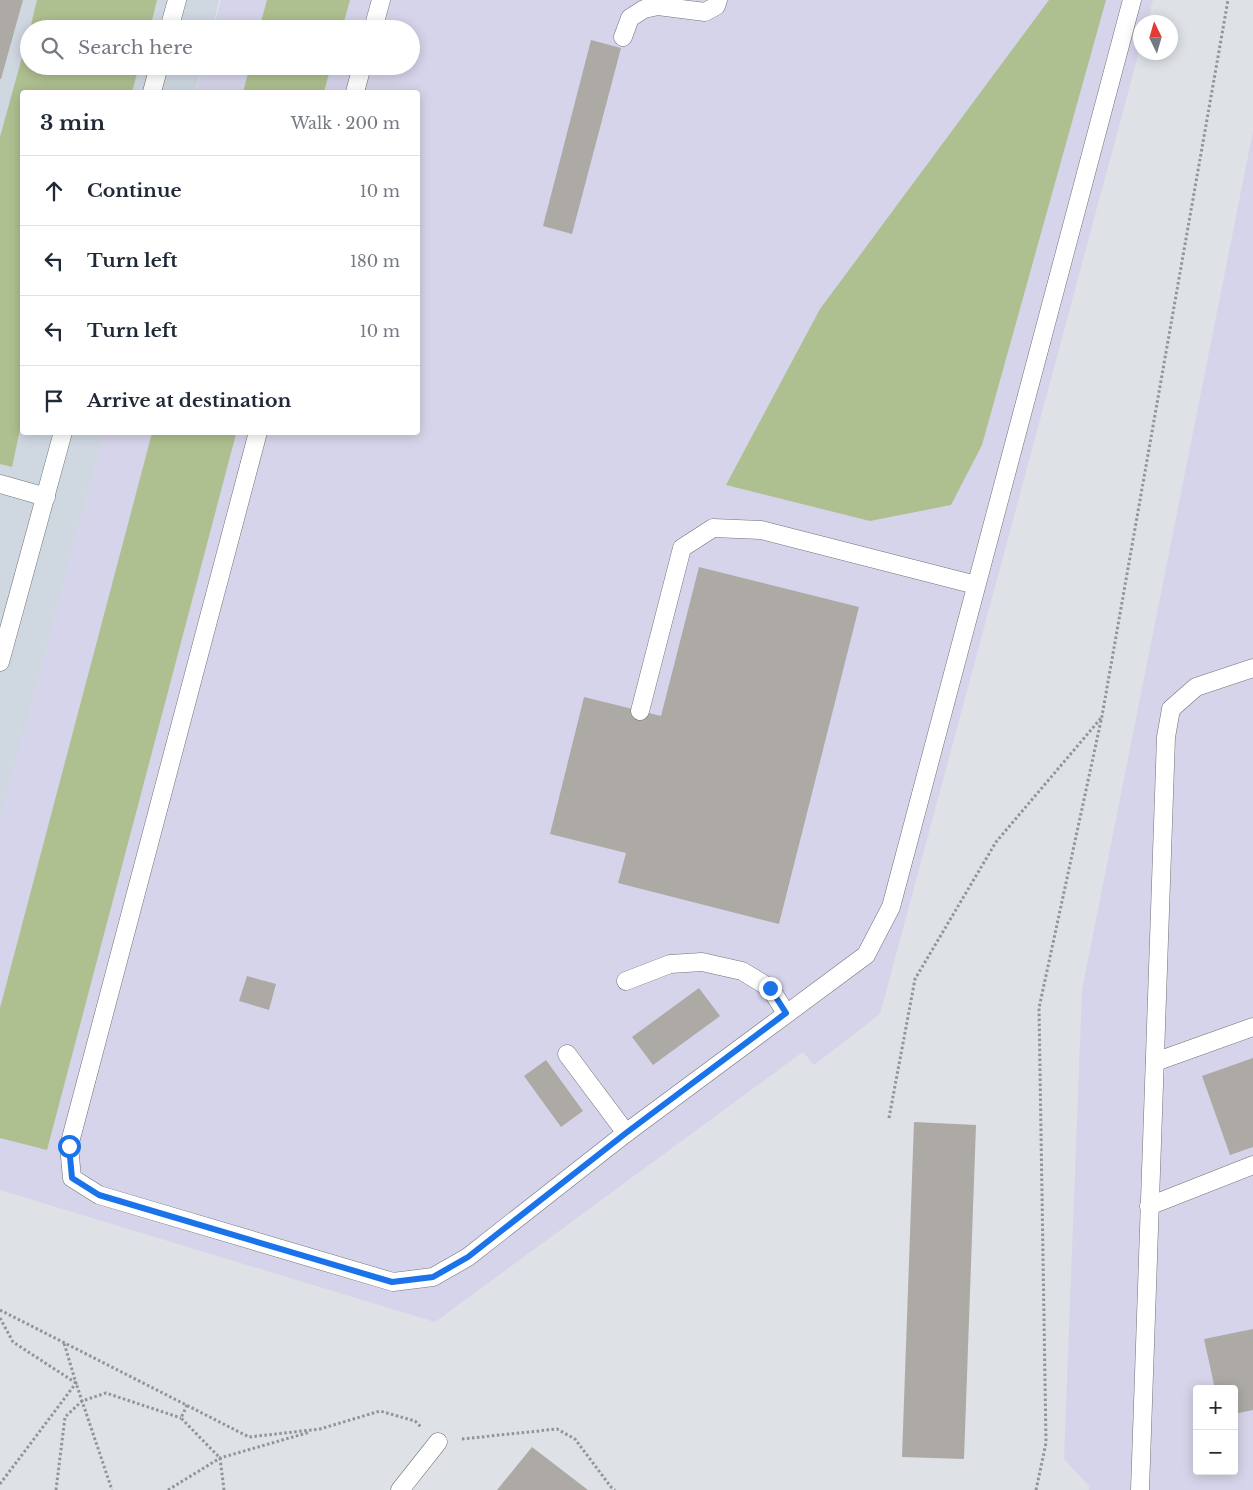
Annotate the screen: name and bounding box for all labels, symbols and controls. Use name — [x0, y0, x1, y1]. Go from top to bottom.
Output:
north arrow — [1133, 15, 1178, 60]
search box — [20, 20, 420, 75]
icon: search — [38, 34, 66, 62]
text: Search here — [78, 36, 193, 59]
text: 3 min — [40, 110, 105, 136]
text: Walk · 200 m — [291, 113, 400, 133]
icon: ahead — [40, 177, 68, 205]
text: Continue — [87, 179, 182, 202]
text: 10 m — [360, 181, 400, 201]
icon: left — [40, 247, 68, 275]
text: Turn left — [87, 249, 178, 272]
text: 180 m — [350, 251, 400, 271]
icon: left — [40, 317, 68, 345]
text: Turn left — [87, 319, 178, 342]
text: 10 m — [360, 321, 400, 341]
icon: arrive — [40, 387, 68, 415]
text: Arrive at destination — [87, 389, 291, 412]
route end — [759, 977, 782, 1000]
route start — [58, 1135, 81, 1158]
map controls — [1193, 1385, 1238, 1475]
button: + — [1193, 1385, 1238, 1430]
button: − — [1193, 1430, 1238, 1475]

